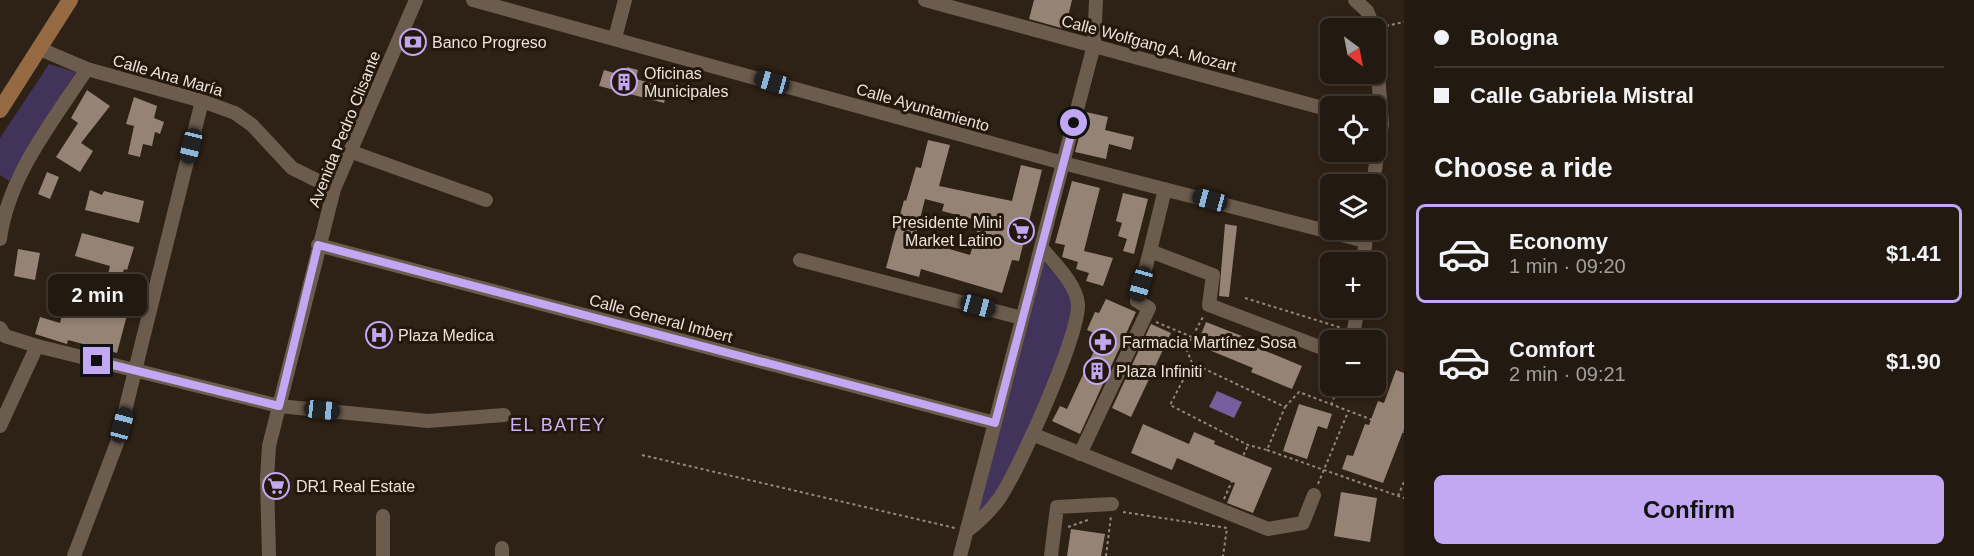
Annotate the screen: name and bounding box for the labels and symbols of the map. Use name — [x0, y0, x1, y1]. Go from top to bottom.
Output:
street label: Calle Wolfgang A. Mozart — [1060, 12, 1239, 75]
north arrow — [1320, 18, 1386, 84]
bank icon: Banco Progreso — [398, 27, 428, 57]
place label: Banco Progreso — [432, 34, 547, 51]
street label: Avenida Pedro Clisante — [305, 49, 384, 210]
street label: Calle Ana María — [111, 52, 225, 99]
place label: Oficinas Municipales — [644, 65, 728, 100]
building icon: Oficinas Municipales — [609, 67, 639, 97]
car — [752, 68, 792, 96]
street label: Calle Ayuntamiento — [854, 80, 991, 135]
route start — [1060, 109, 1087, 136]
car — [178, 126, 204, 166]
car — [1190, 187, 1230, 213]
place label: Presidente Mini Market Latino — [892, 214, 1002, 249]
supermarket icon: Presidente Mini Market Latino — [1006, 216, 1036, 246]
car — [1127, 264, 1155, 304]
callout: 2 min — [48, 274, 146, 316]
street label: Calle General Imbert — [587, 291, 735, 346]
car — [958, 293, 998, 319]
hospital icon: Plaza Medica — [364, 320, 394, 350]
place label: Plaza Medica — [398, 327, 494, 344]
pharmacy icon: Farmacia Martínez Sosa — [1088, 327, 1118, 357]
place label: Farmacia Martínez Sosa — [1122, 334, 1296, 351]
route end — [83, 347, 110, 374]
building icon: Plaza Infiniti — [1082, 356, 1112, 386]
place label: Plaza Infiniti — [1116, 363, 1202, 380]
car — [303, 399, 341, 421]
car — [109, 405, 135, 445]
district label: EL BATEY — [510, 415, 606, 435]
supermarket icon: DR1 Real Estate — [261, 471, 291, 501]
place label: DR1 Real Estate — [296, 478, 415, 495]

